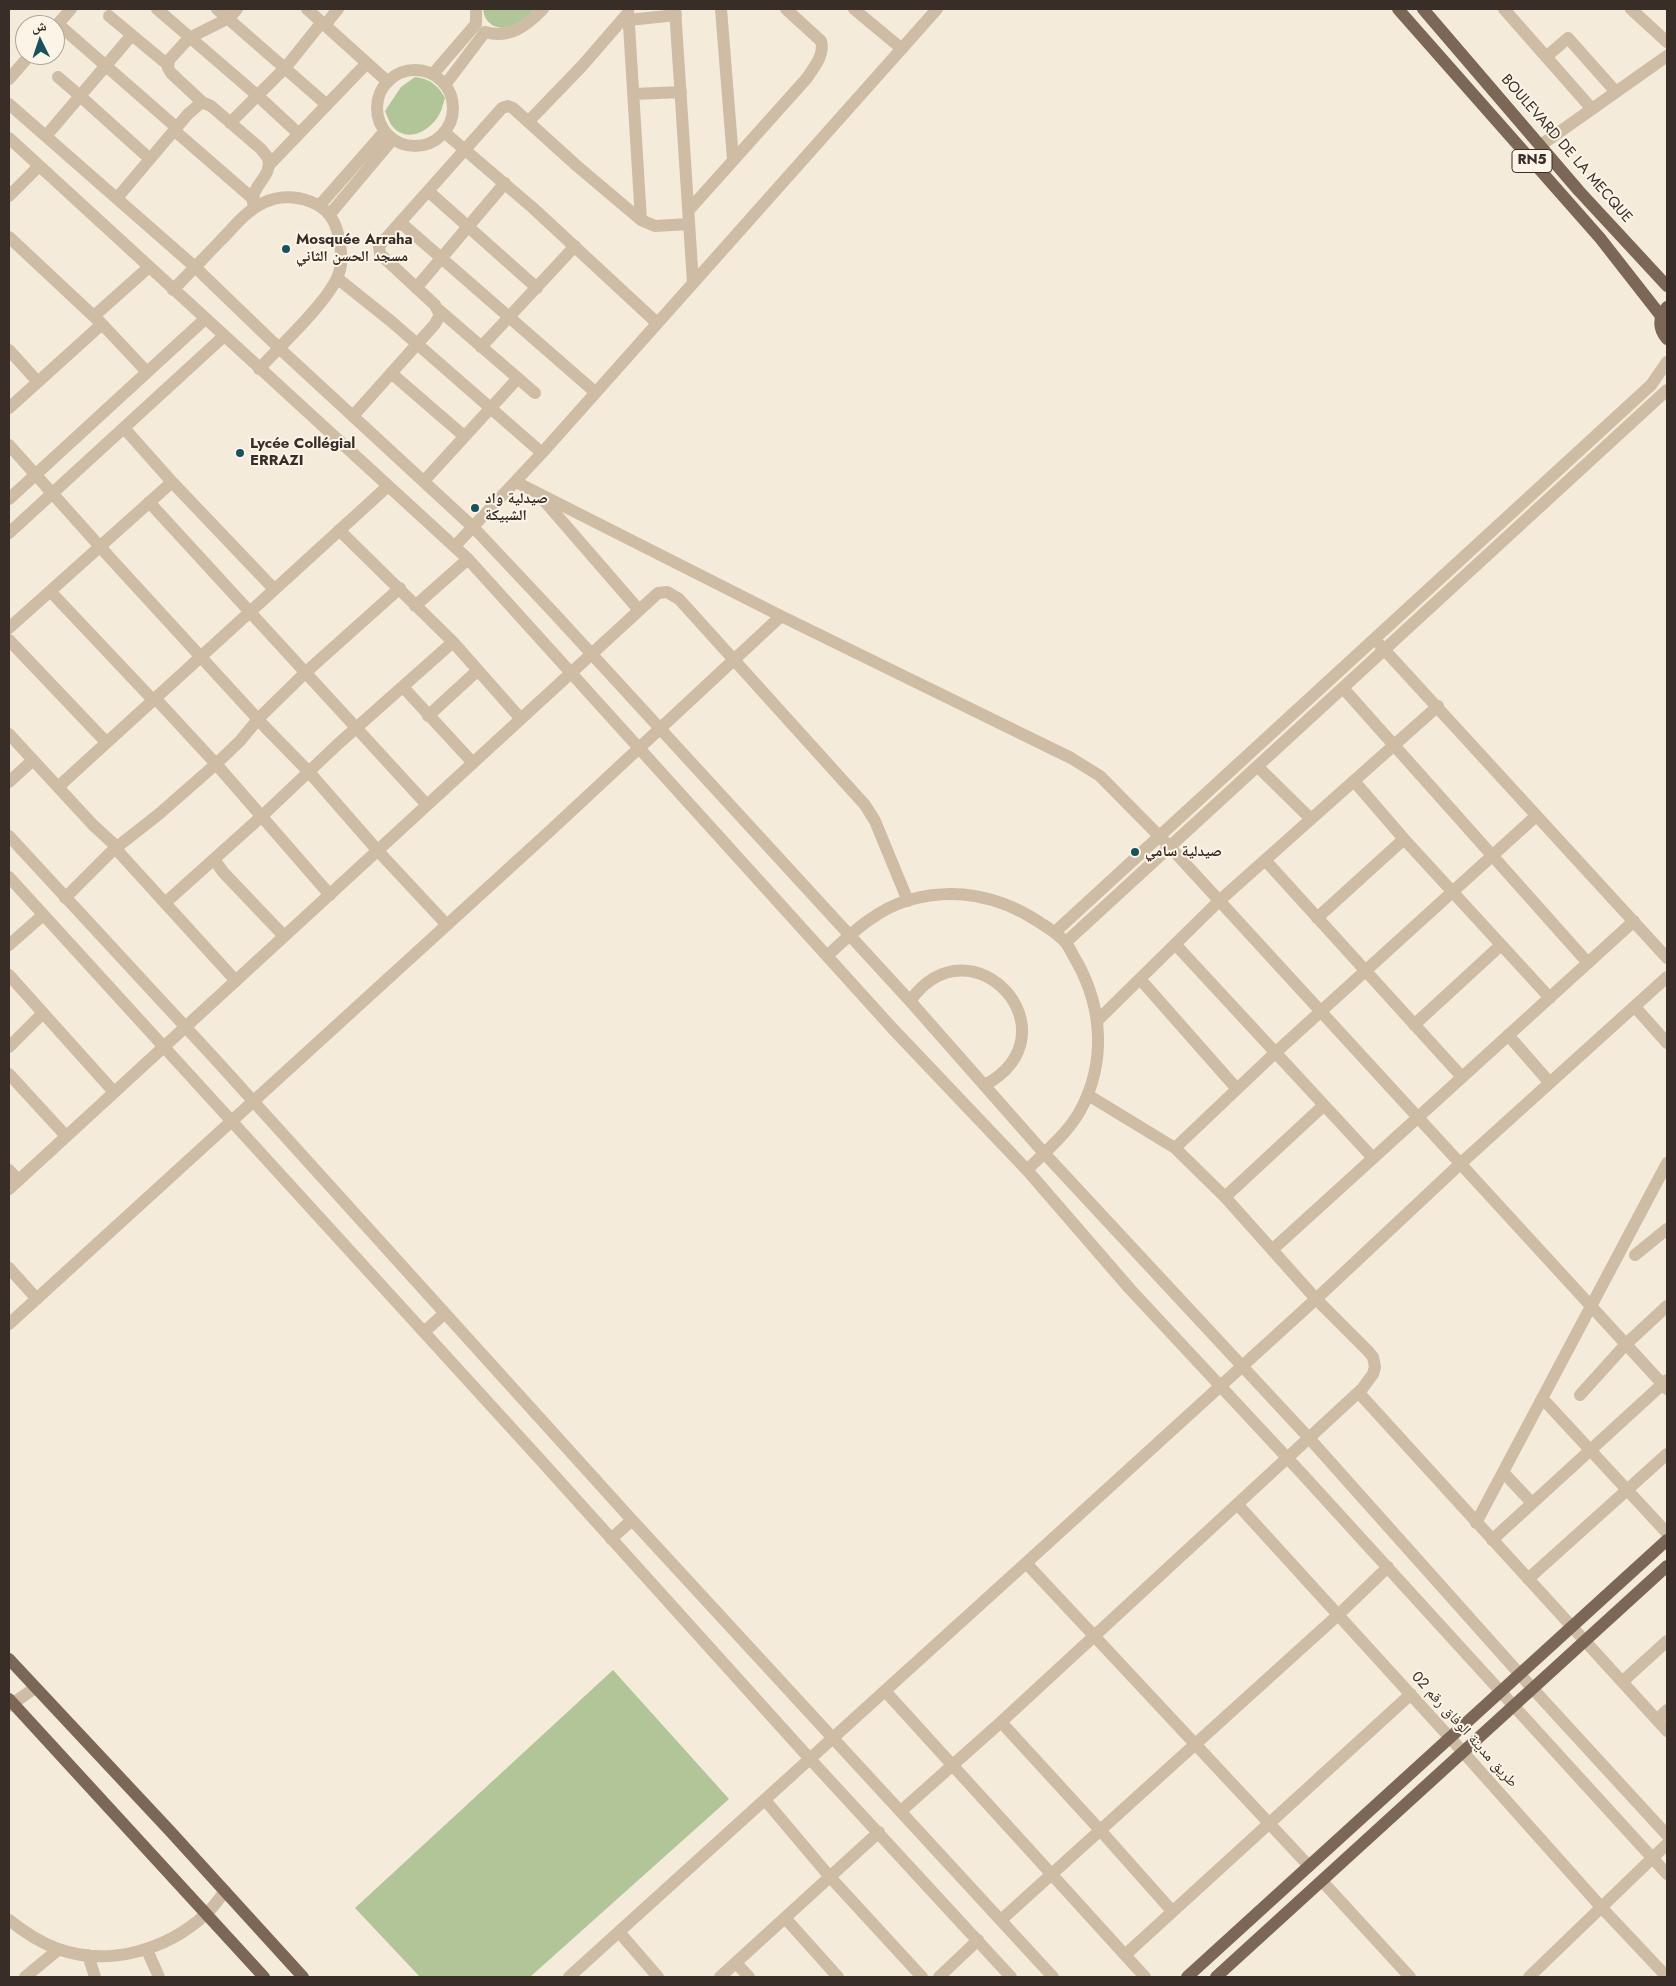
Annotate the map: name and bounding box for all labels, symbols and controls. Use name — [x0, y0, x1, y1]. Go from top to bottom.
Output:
north arrow — [15, 15, 65, 65]
text: ش — [31, 16, 47, 37]
street label: BOULEVARD DE LA MECQUE — [1497, 71, 1635, 227]
road number: RN5 — [1512, 150, 1552, 172]
place label: Mosquée Arraha مسجد الحسن الثاني — [296, 231, 413, 266]
marker: Mosquée Arraha مسجد الحسن الثاني — [280, 243, 292, 255]
place label: Lycée Collégial ERRAZI — [250, 435, 355, 470]
marker: Lycée Collégial ERRAZI — [234, 447, 246, 459]
place label: صيدلية واد الشبيكة — [485, 490, 548, 525]
marker: صيدلية واد الشبيكة — [469, 502, 481, 514]
place label: صيدلية سامي — [1145, 843, 1222, 861]
marker: صيدلية سامي — [1129, 846, 1141, 858]
street label: طريق مدينة الوفاق رقم 02 — [1407, 1668, 1521, 1792]

